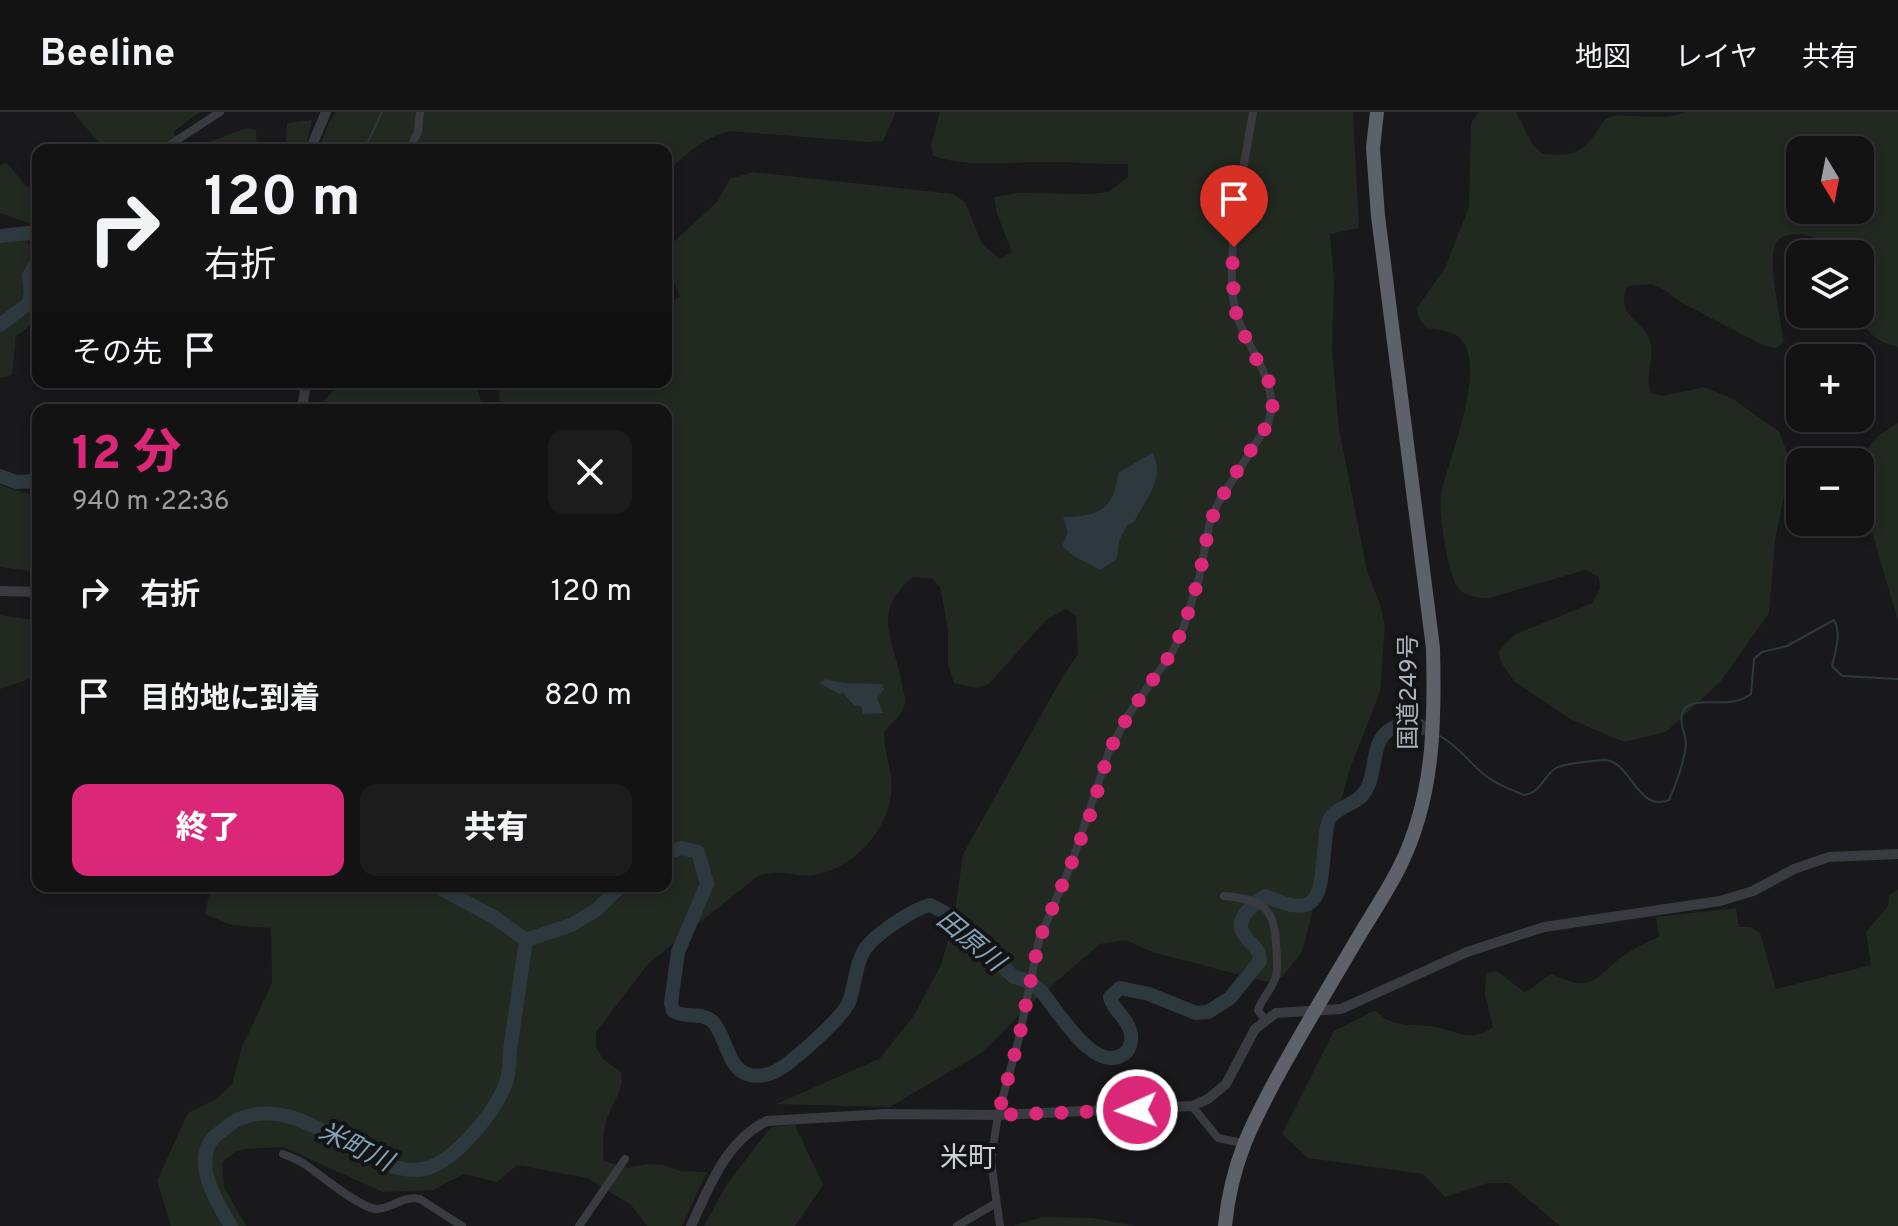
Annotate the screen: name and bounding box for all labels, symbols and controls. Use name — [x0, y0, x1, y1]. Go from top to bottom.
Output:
text: Beeline — [40, 31, 175, 80]
text: 地図 — [1575, 41, 1631, 77]
text: レイヤ — [1675, 41, 1758, 77]
text: 共有 — [1802, 41, 1858, 77]
north arrow — [1786, 136, 1874, 224]
map controls — [1786, 136, 1874, 536]
text: 120 m — [204, 165, 361, 235]
pin — [1200, 165, 1268, 247]
icon: right — [72, 176, 176, 280]
icon: arrive — [1212, 177, 1256, 221]
button: layers — [1786, 240, 1874, 328]
text: 右折 — [204, 244, 276, 290]
icon: arrive — [178, 328, 222, 372]
text: その先 — [72, 336, 162, 373]
button: + — [1786, 344, 1874, 432]
text: 12 分 — [72, 426, 181, 486]
button: close — [548, 430, 632, 514]
button: − — [1786, 448, 1874, 536]
text: 940 m · 22:36 — [72, 486, 230, 519]
icon: right — [72, 570, 116, 614]
text: 120 m — [551, 574, 632, 611]
text: 右折 — [140, 578, 200, 615]
street label: 国道249号 — [1395, 634, 1425, 750]
icon: arrive — [72, 674, 116, 718]
text: 820 m — [544, 678, 632, 715]
text: 目的地に到着 — [140, 682, 320, 719]
button: 終了 — [72, 784, 344, 876]
button: 共有 — [360, 784, 632, 876]
water label: 田原川 — [929, 904, 1012, 982]
position arrow — [1095, 1068, 1179, 1152]
water label: 米町川 — [313, 1116, 400, 1181]
district label: 米町 — [940, 1142, 996, 1178]

